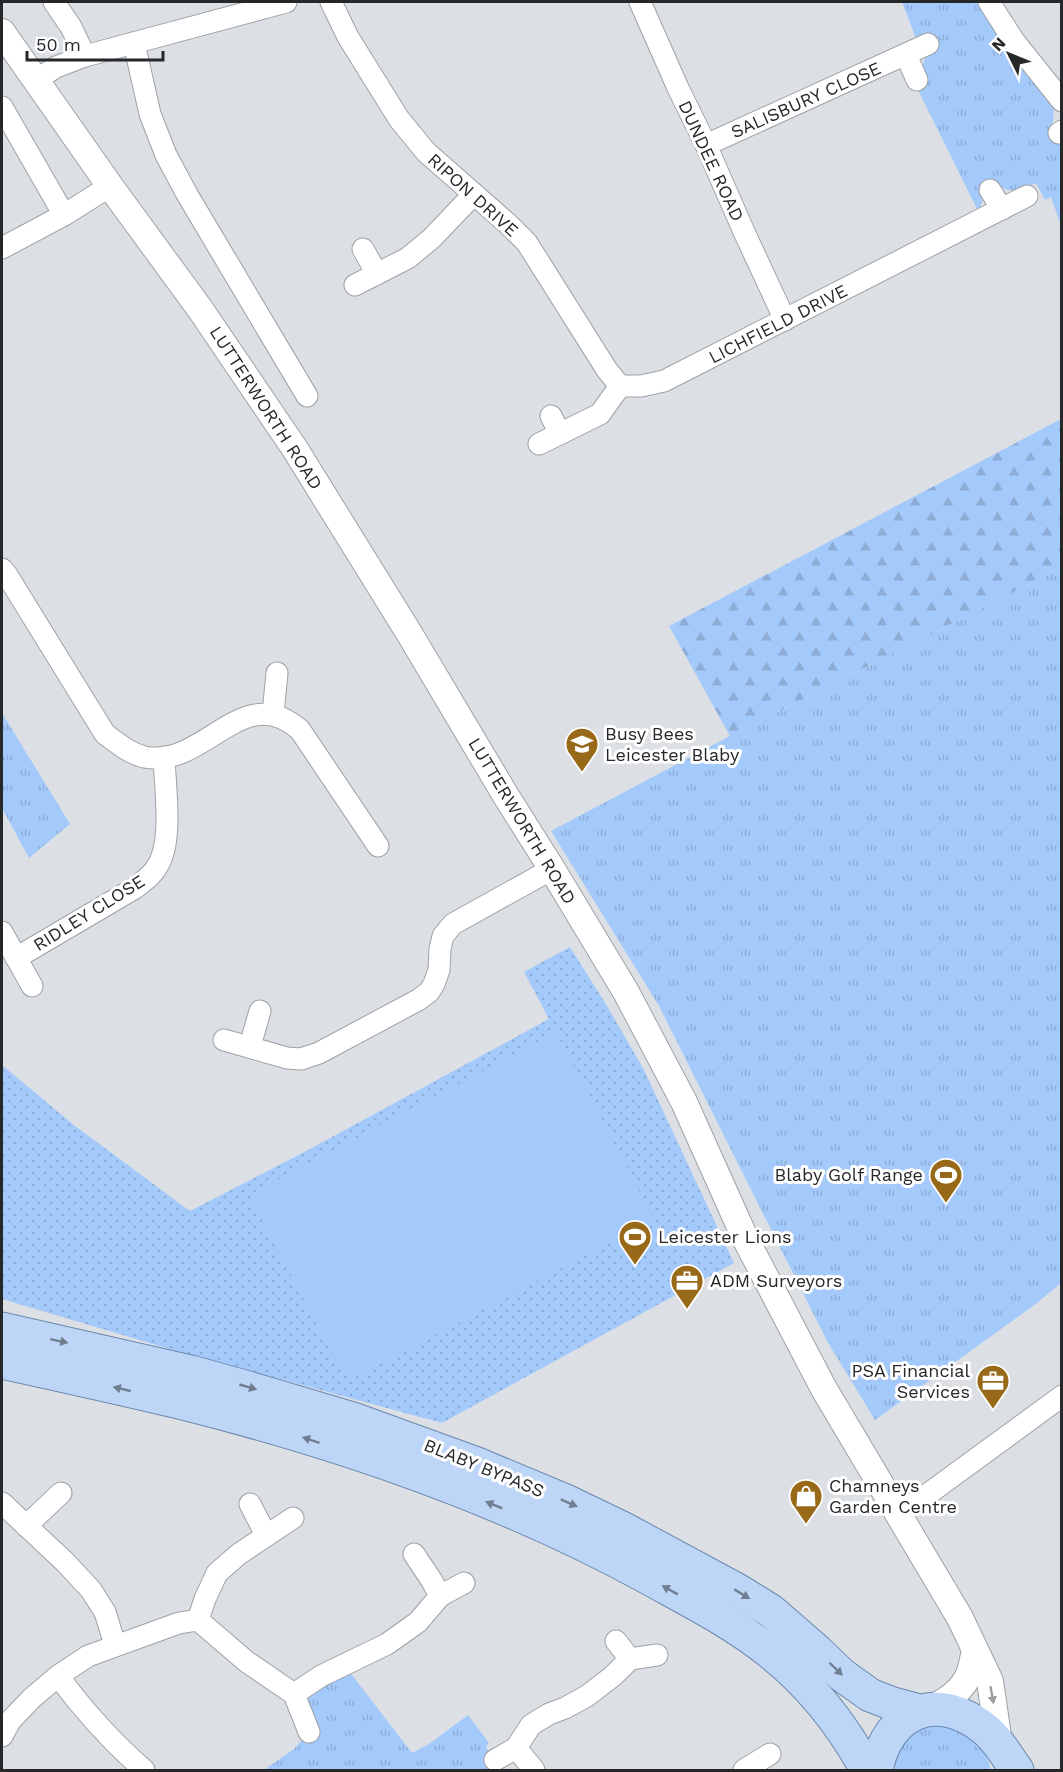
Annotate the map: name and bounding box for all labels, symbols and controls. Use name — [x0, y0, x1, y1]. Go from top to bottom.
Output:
scale bar — [27, 24, 164, 62]
north arrow — [979, 24, 1039, 84]
text: N — [987, 33, 1009, 55]
text: 50 m — [36, 34, 81, 55]
street label: SALISBURY CLOSE — [728, 57, 884, 142]
street label: DUNDEE ROAD — [674, 97, 749, 225]
street label: RIPON DRIVE — [424, 149, 523, 241]
street label: LICHFIELD DRIVE — [705, 280, 851, 368]
street label: LUTTERWORTH ROAD — [206, 322, 327, 493]
place label: Busy Bees Leicester Blaby — [605, 723, 740, 765]
school or university icon: Busy Bees Leicester Blaby — [564, 726, 600, 773]
street label: LUTTERWORTH ROAD — [464, 734, 580, 908]
street label: RIDLEY CLOSE — [29, 870, 148, 955]
sports icon: Blaby Golf Range — [928, 1157, 964, 1204]
place label: Blaby Golf Range — [774, 1164, 923, 1185]
sports icon: Leicester Lions — [617, 1219, 653, 1266]
place label: Leicester Lions — [658, 1226, 792, 1247]
office icon: ADM Surveyors — [669, 1263, 705, 1310]
place label: ADM Surveyors — [710, 1270, 842, 1291]
one-way arrow — [49, 1337, 68, 1346]
place label: PSA Financial Services — [852, 1360, 970, 1402]
office icon: PSA Financial Services — [975, 1363, 1011, 1410]
one-way arrow — [239, 1383, 257, 1393]
one-way arrow — [113, 1384, 131, 1394]
one-way arrow — [302, 1434, 320, 1444]
street label: BLABY BYPASS — [421, 1434, 547, 1501]
place label: Chamneys Garden Centre — [829, 1475, 957, 1517]
shop icon: Chamneys Garden Centre — [788, 1478, 824, 1525]
one-way arrow — [561, 1499, 578, 1508]
one-way arrow — [485, 1500, 503, 1509]
one-way arrow — [661, 1585, 678, 1595]
one-way arrow — [734, 1588, 750, 1599]
one-way arrow — [828, 1662, 843, 1676]
one-way arrow — [988, 1686, 997, 1705]

